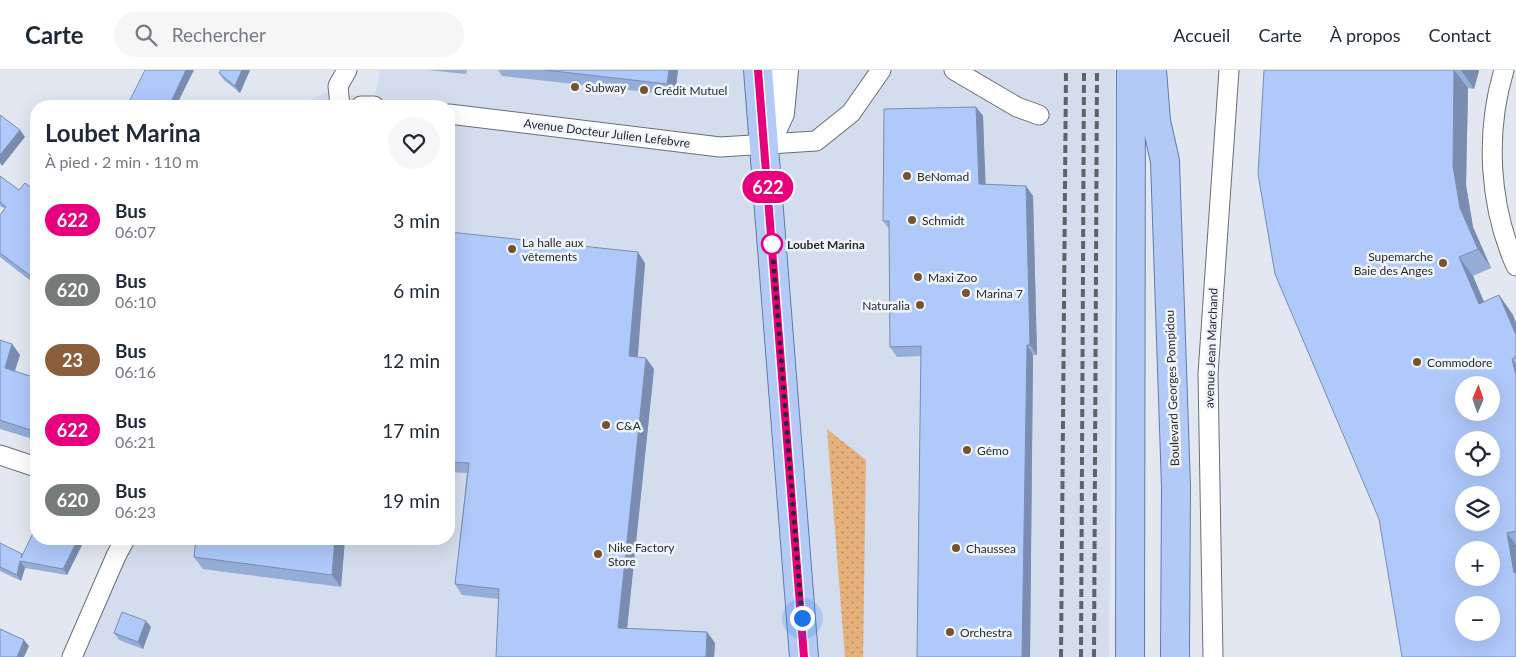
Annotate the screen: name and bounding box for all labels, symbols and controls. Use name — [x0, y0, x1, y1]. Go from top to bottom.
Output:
search box — [114, 12, 464, 57]
text: Carte — [25, 20, 84, 49]
icon: search — [132, 21, 160, 49]
text: Rechercher — [172, 23, 266, 46]
text: Accueil — [1173, 24, 1230, 46]
text: Carte — [1258, 24, 1302, 46]
text: À propos — [1330, 24, 1401, 46]
text: Contact — [1429, 24, 1491, 46]
place label: Subway — [585, 80, 627, 95]
marker: Subway — [569, 81, 581, 93]
place label: Crédit Mutuel — [654, 83, 727, 98]
marker: Crédit Mutuel — [638, 84, 650, 96]
street label: Avenue Docteur Julien Lefebvre — [523, 115, 691, 151]
button: heart — [388, 117, 440, 169]
text: Loubet Marina — [45, 118, 201, 147]
text: À pied · 2 min · 110 m — [45, 152, 199, 171]
place label: BeNomad — [917, 169, 969, 184]
marker: BeNomad — [901, 170, 913, 182]
line badge: 622 — [739, 171, 797, 203]
text: 622 — [752, 176, 784, 198]
text: Bus — [115, 199, 146, 222]
text: 622 — [57, 209, 88, 231]
text: 3 min — [393, 209, 440, 232]
place label: Schmidt — [922, 213, 965, 228]
marker: Schmidt — [906, 214, 918, 226]
text: 06:07 — [115, 222, 156, 241]
marker: Loubet Marina — [761, 233, 783, 255]
place label: La halle aux vêtements — [522, 235, 584, 264]
place label: Loubet Marina — [787, 237, 865, 252]
marker: La halle aux vêtements — [506, 243, 518, 255]
place label: Supemarche Baie des Anges — [1354, 249, 1433, 278]
marker: Supemarche Baie des Anges — [1437, 257, 1449, 269]
text: Bus — [115, 269, 146, 292]
place label: Maxi Zoo — [928, 270, 978, 285]
marker: Maxi Zoo — [912, 271, 924, 283]
text: 620 — [57, 279, 88, 301]
text: 6 min — [393, 279, 440, 302]
place label: Marina 7 — [976, 286, 1023, 301]
marker: Marina 7 — [960, 287, 972, 299]
street label: avenue Jean Marchand — [1201, 288, 1221, 408]
text: 06:10 — [115, 292, 156, 311]
place label: Naturalia — [862, 298, 910, 313]
marker: Naturalia — [914, 299, 926, 311]
street label: Boulevard Georges Pompidou — [1162, 310, 1182, 466]
text: Bus — [115, 339, 146, 362]
text: 23 — [62, 349, 83, 371]
text: 12 min — [382, 349, 440, 372]
place label: Commodore — [1427, 355, 1492, 370]
marker: Commodore — [1411, 356, 1423, 368]
text: 06:16 — [115, 362, 156, 381]
north arrow — [1455, 376, 1500, 421]
map controls — [1455, 376, 1500, 641]
text: Bus — [115, 409, 146, 432]
place label: C&A — [616, 418, 642, 433]
text: 622 — [57, 419, 88, 441]
text: 17 min — [382, 419, 440, 442]
marker: C&A — [600, 419, 612, 431]
button: locate — [1455, 431, 1500, 476]
text: 06:21 — [115, 432, 156, 451]
place label: Gémo — [977, 443, 1009, 458]
marker: Gémo — [961, 444, 973, 456]
text: Bus — [115, 479, 146, 502]
button: layers — [1455, 486, 1500, 531]
text: 620 — [57, 489, 88, 511]
text: 19 min — [382, 489, 440, 512]
text: 06:23 — [115, 502, 156, 521]
place label: Nike Factory Store — [608, 540, 675, 569]
place label: Chaussea — [966, 541, 1016, 556]
button: + — [1455, 541, 1500, 586]
marker: Chaussea — [950, 542, 962, 554]
marker: Nike Factory Store — [592, 548, 604, 560]
button: − — [1455, 596, 1500, 641]
your location — [790, 606, 815, 631]
place label: Orchestra — [960, 625, 1012, 640]
marker: Orchestra — [944, 626, 956, 638]

